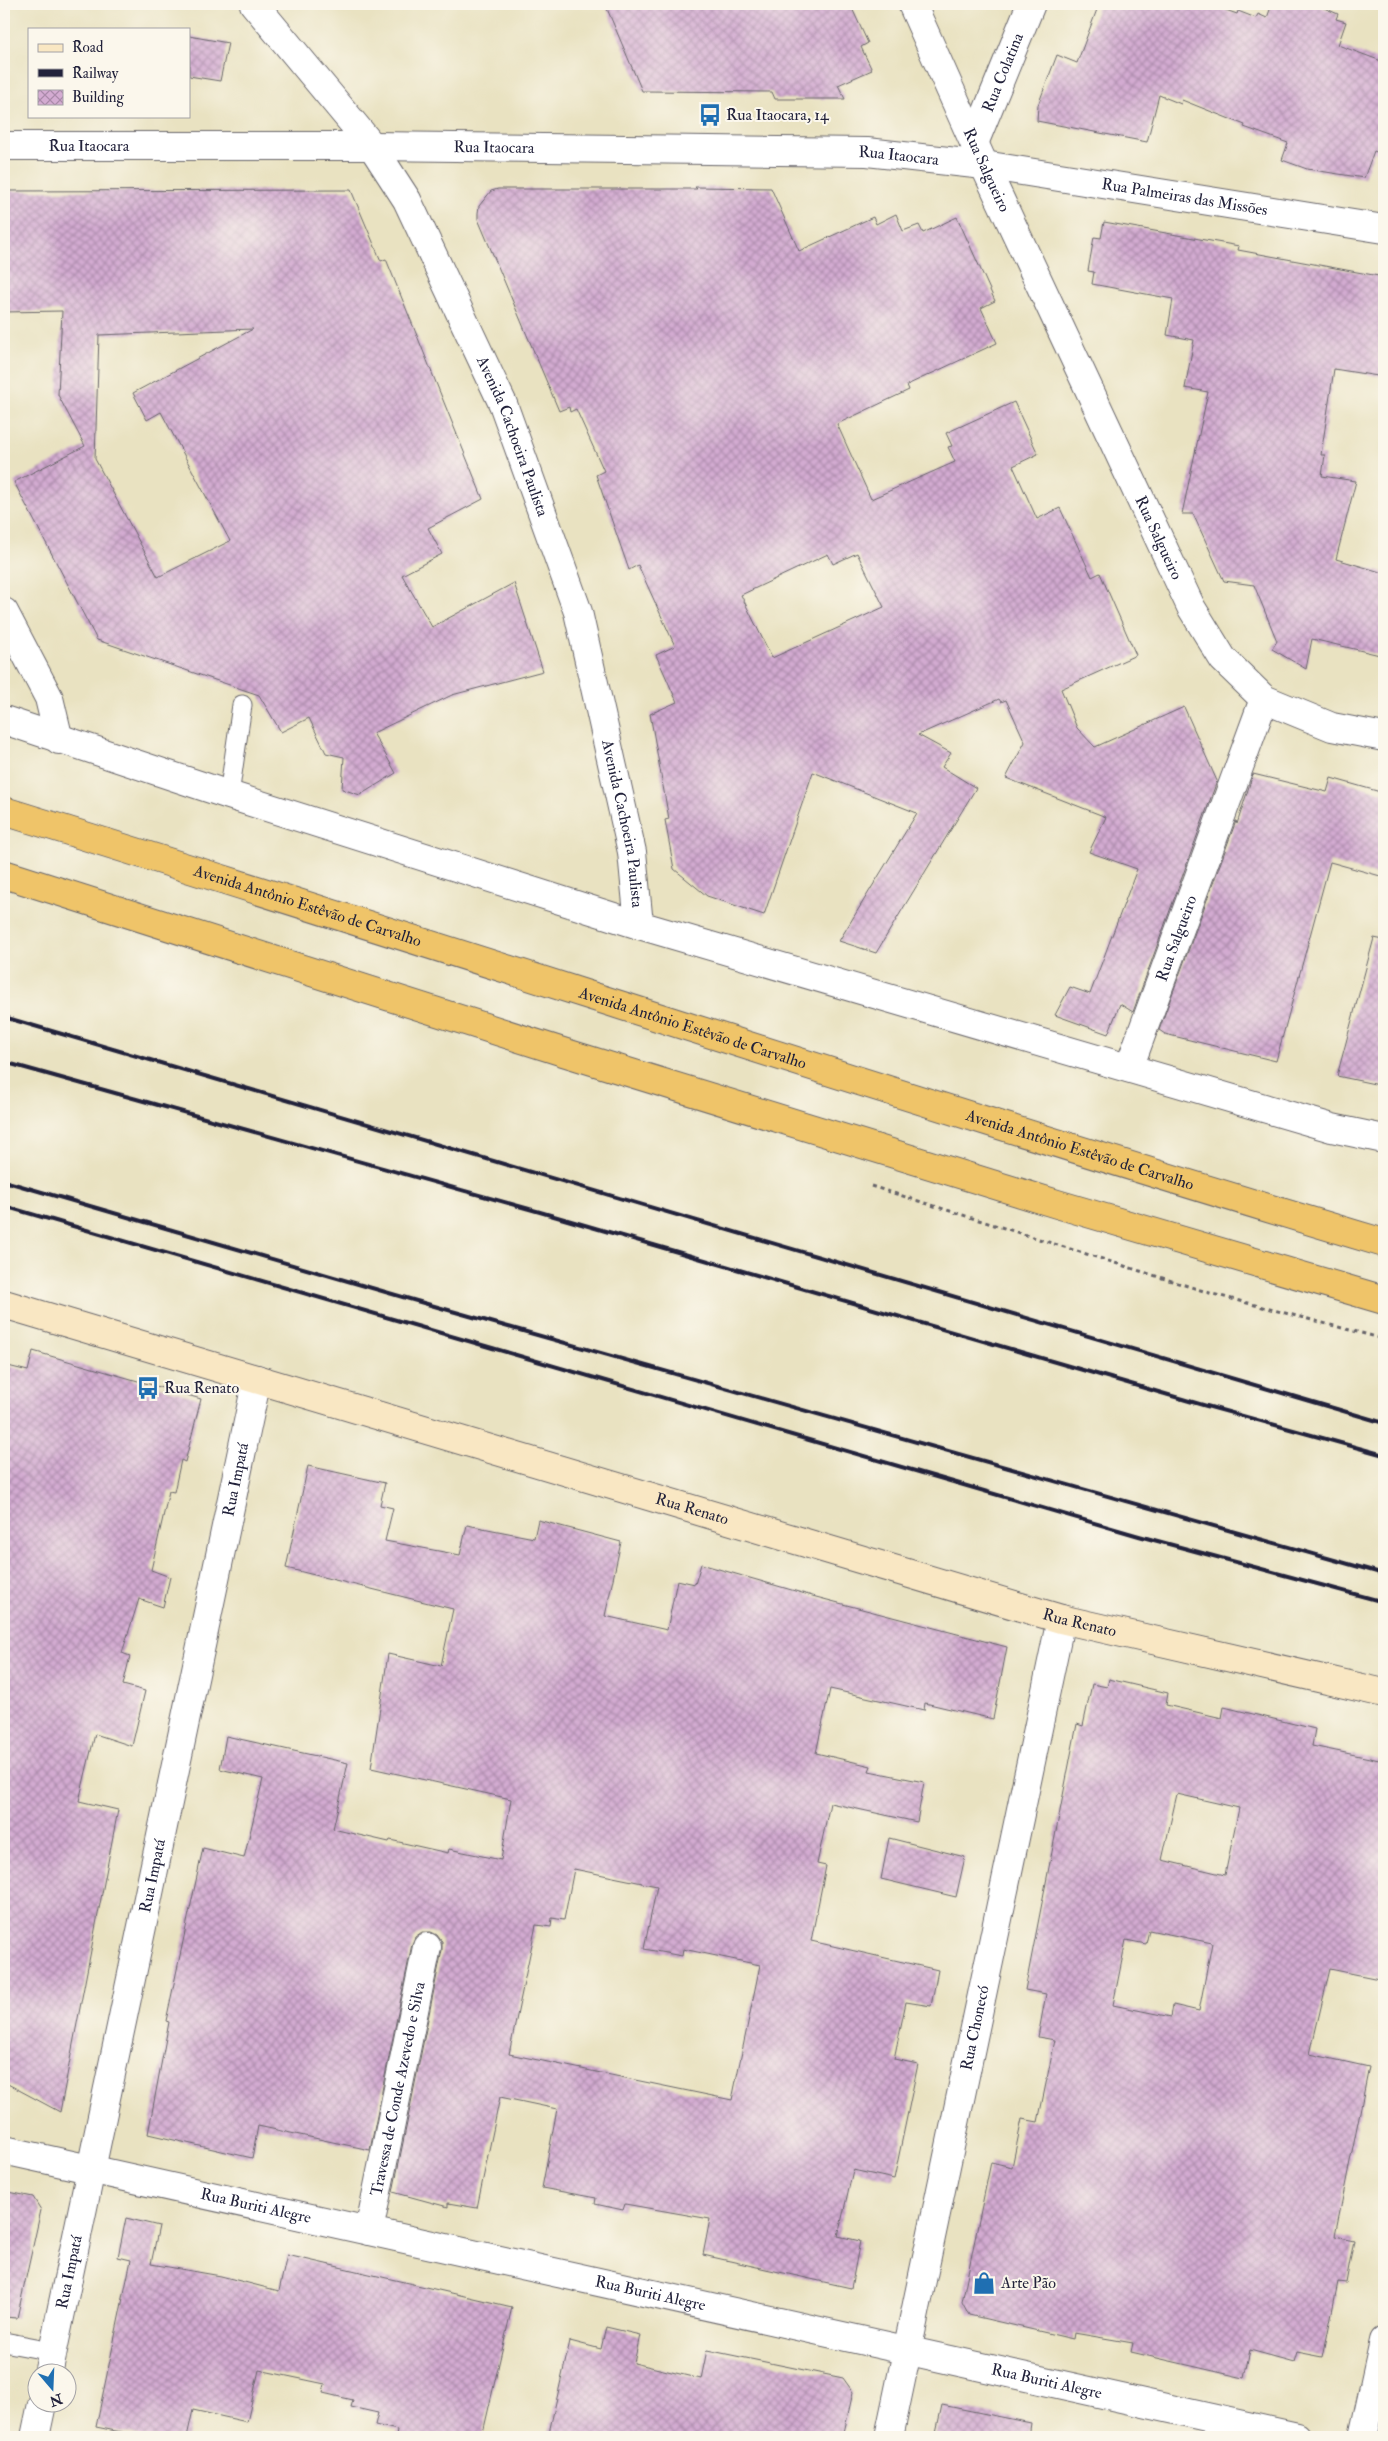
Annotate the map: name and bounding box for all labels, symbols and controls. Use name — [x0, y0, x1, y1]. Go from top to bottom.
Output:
legend — [28, 28, 190, 118]
street label: Rua Colatina — [978, 30, 1028, 115]
text: Road — [72, 38, 104, 57]
text: Railway — [72, 64, 119, 83]
text: Building — [72, 88, 124, 107]
bus stop icon: Rua Itaocara, 14 — [697, 102, 723, 128]
place label: Rua Itaocara, 14 — [726, 105, 830, 125]
street label: Rua Salgueiro — [959, 125, 1015, 215]
street label: Rua Itaocara — [49, 136, 130, 156]
street label: Rua Itaocara — [453, 137, 535, 158]
street label: Rua Itaocara — [858, 142, 940, 170]
street label: Rua Palmeiras das Missões — [1100, 174, 1269, 220]
street label: Avenida Cachoeira Paulista — [471, 352, 553, 520]
street label: Rua Salgueiro — [1130, 493, 1187, 583]
street label: Avenida Cachoeira Paulista — [597, 737, 647, 909]
street label: Avenida Antônio Estêvão de Carvalho — [190, 860, 424, 951]
street label: Rua Salgueiro — [1152, 892, 1201, 984]
street label: Avenida Antônio Estêvão de Carvalho — [575, 982, 809, 1074]
street label: Avenida Antônio Estêvão de Carvalho — [962, 1105, 1196, 1195]
bus stop icon: Rua Renato — [135, 1375, 161, 1401]
place label: Rua Renato — [164, 1378, 240, 1398]
street label: Rua Impatá — [218, 1440, 253, 1518]
street label: Rua Renato — [653, 1489, 731, 1529]
street label: Rua Renato — [1040, 1604, 1119, 1641]
street label: Rua Impatá — [135, 1837, 170, 1915]
street label: Travessa de Conde Azevedo e Silva — [366, 1980, 430, 2198]
street label: Rua Chonecó — [956, 1983, 994, 2072]
street label: Rua Buriti Alegre — [199, 2184, 313, 2228]
street label: Rua Impatá — [52, 2233, 87, 2311]
shop icon: Arte Pão — [971, 2270, 997, 2296]
street label: Rua Buriti Alegre — [593, 2271, 708, 2315]
place label: Arte Pão — [1000, 2273, 1056, 2293]
street label: Rua Buriti Alegre — [989, 2359, 1104, 2403]
north arrow — [28, 2364, 78, 2414]
text: N — [47, 2389, 66, 2410]

